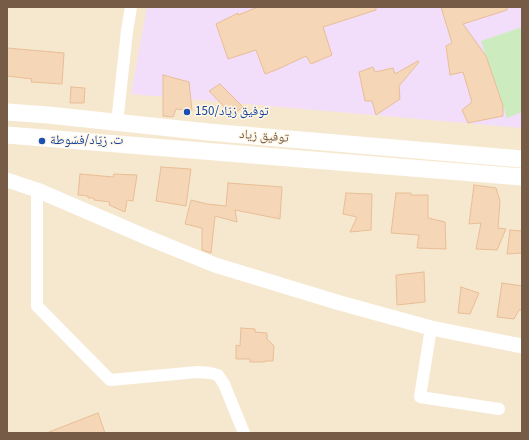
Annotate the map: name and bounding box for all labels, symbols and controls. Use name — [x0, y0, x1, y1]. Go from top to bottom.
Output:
place label: توفيق زيّاد/150 — [195, 104, 269, 120]
marker: توفيق زيّاد/150 — [182, 107, 192, 117]
street label: توفيق زياد — [239, 127, 289, 147]
place label: ت. زيّاد/فسّوطة — [50, 133, 123, 149]
marker: ت. زيّاد/فسّوطة — [37, 136, 47, 146]

